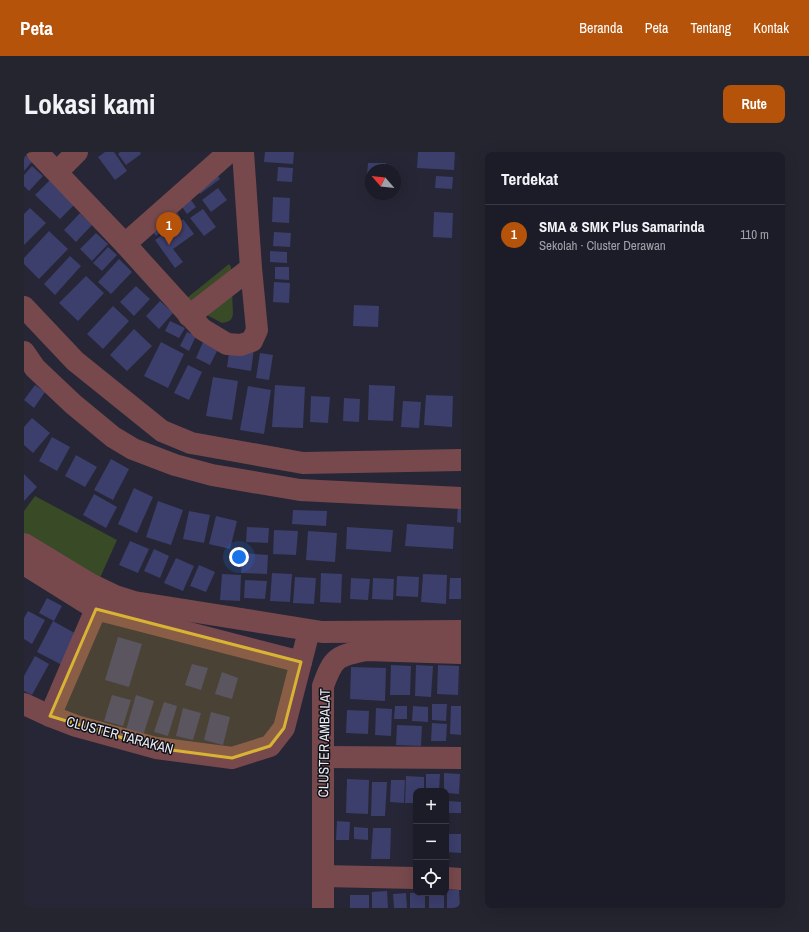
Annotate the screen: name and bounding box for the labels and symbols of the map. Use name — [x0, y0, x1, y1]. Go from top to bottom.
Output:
north arrow — [365, 164, 401, 200]
pin: 1 — [156, 212, 182, 245]
your location — [229, 547, 249, 567]
street label: CLUSTER AMBALAT — [314, 688, 334, 798]
street label: CLUSTER TARAKAN — [65, 712, 175, 758]

